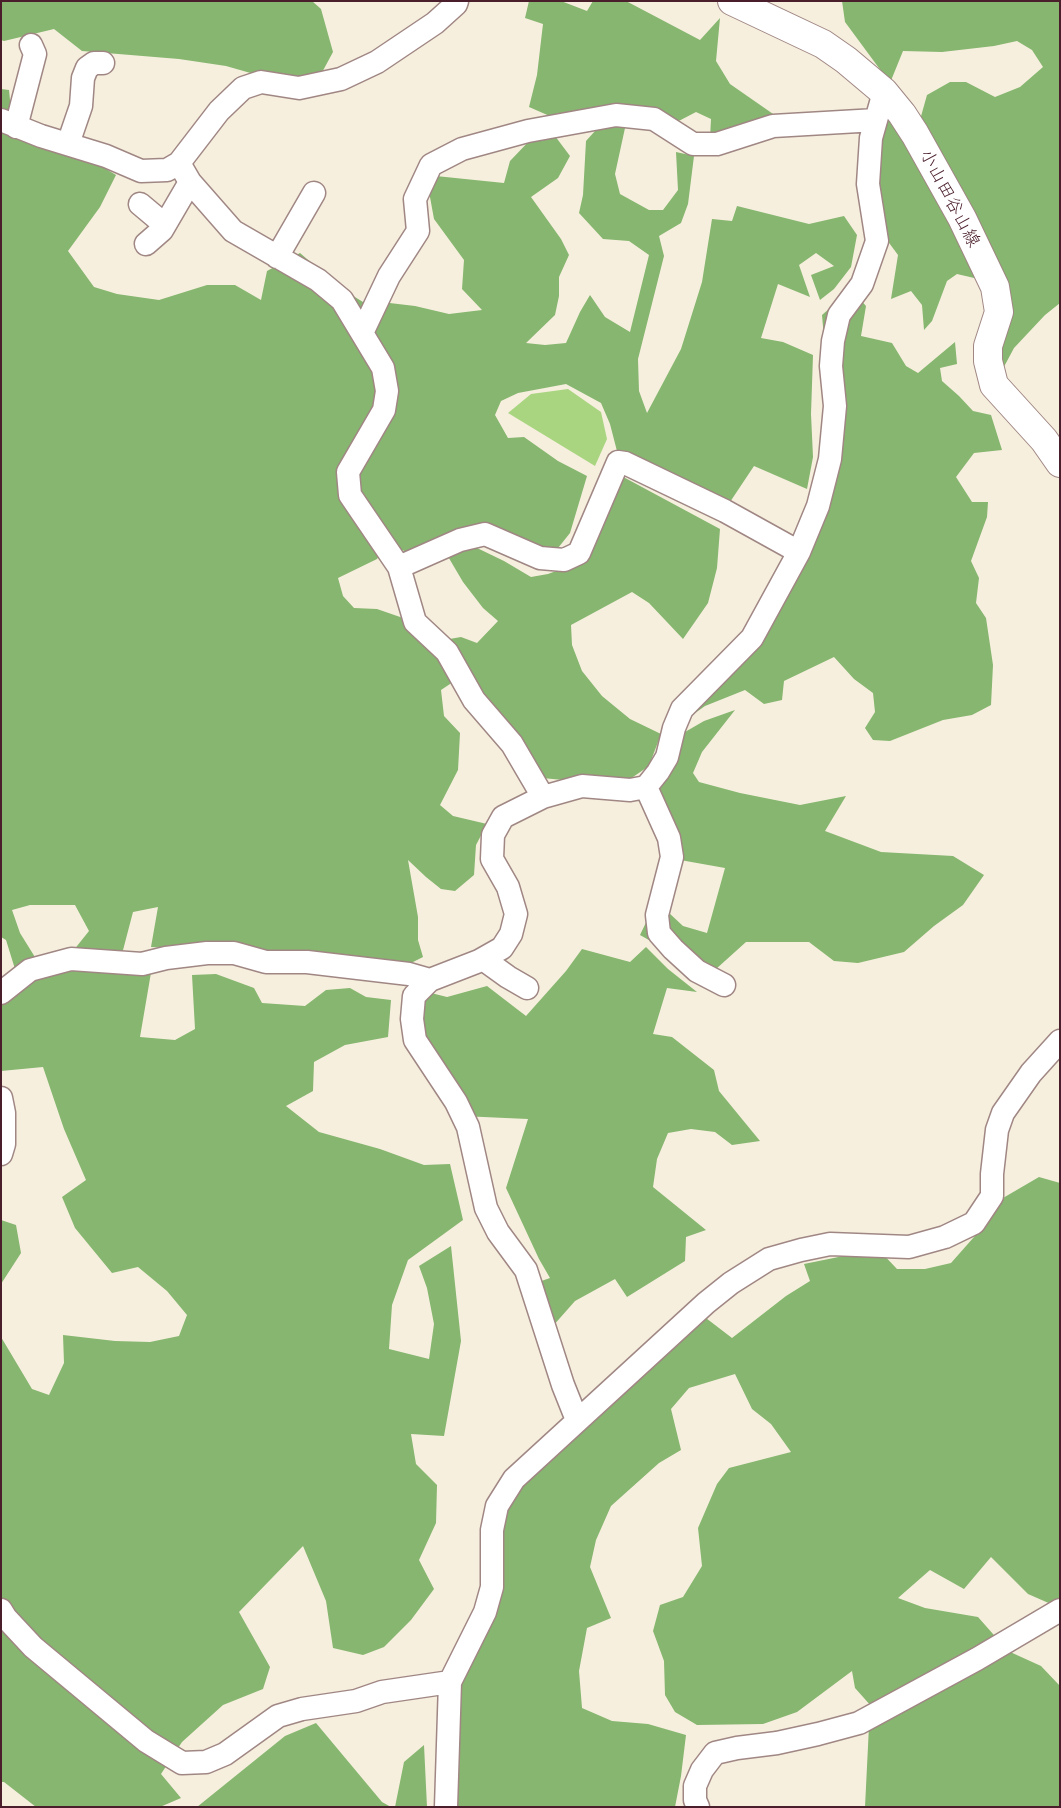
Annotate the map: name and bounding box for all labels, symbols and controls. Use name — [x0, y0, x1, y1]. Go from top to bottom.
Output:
street label: 小山田谷山線 — [915, 145, 985, 251]

